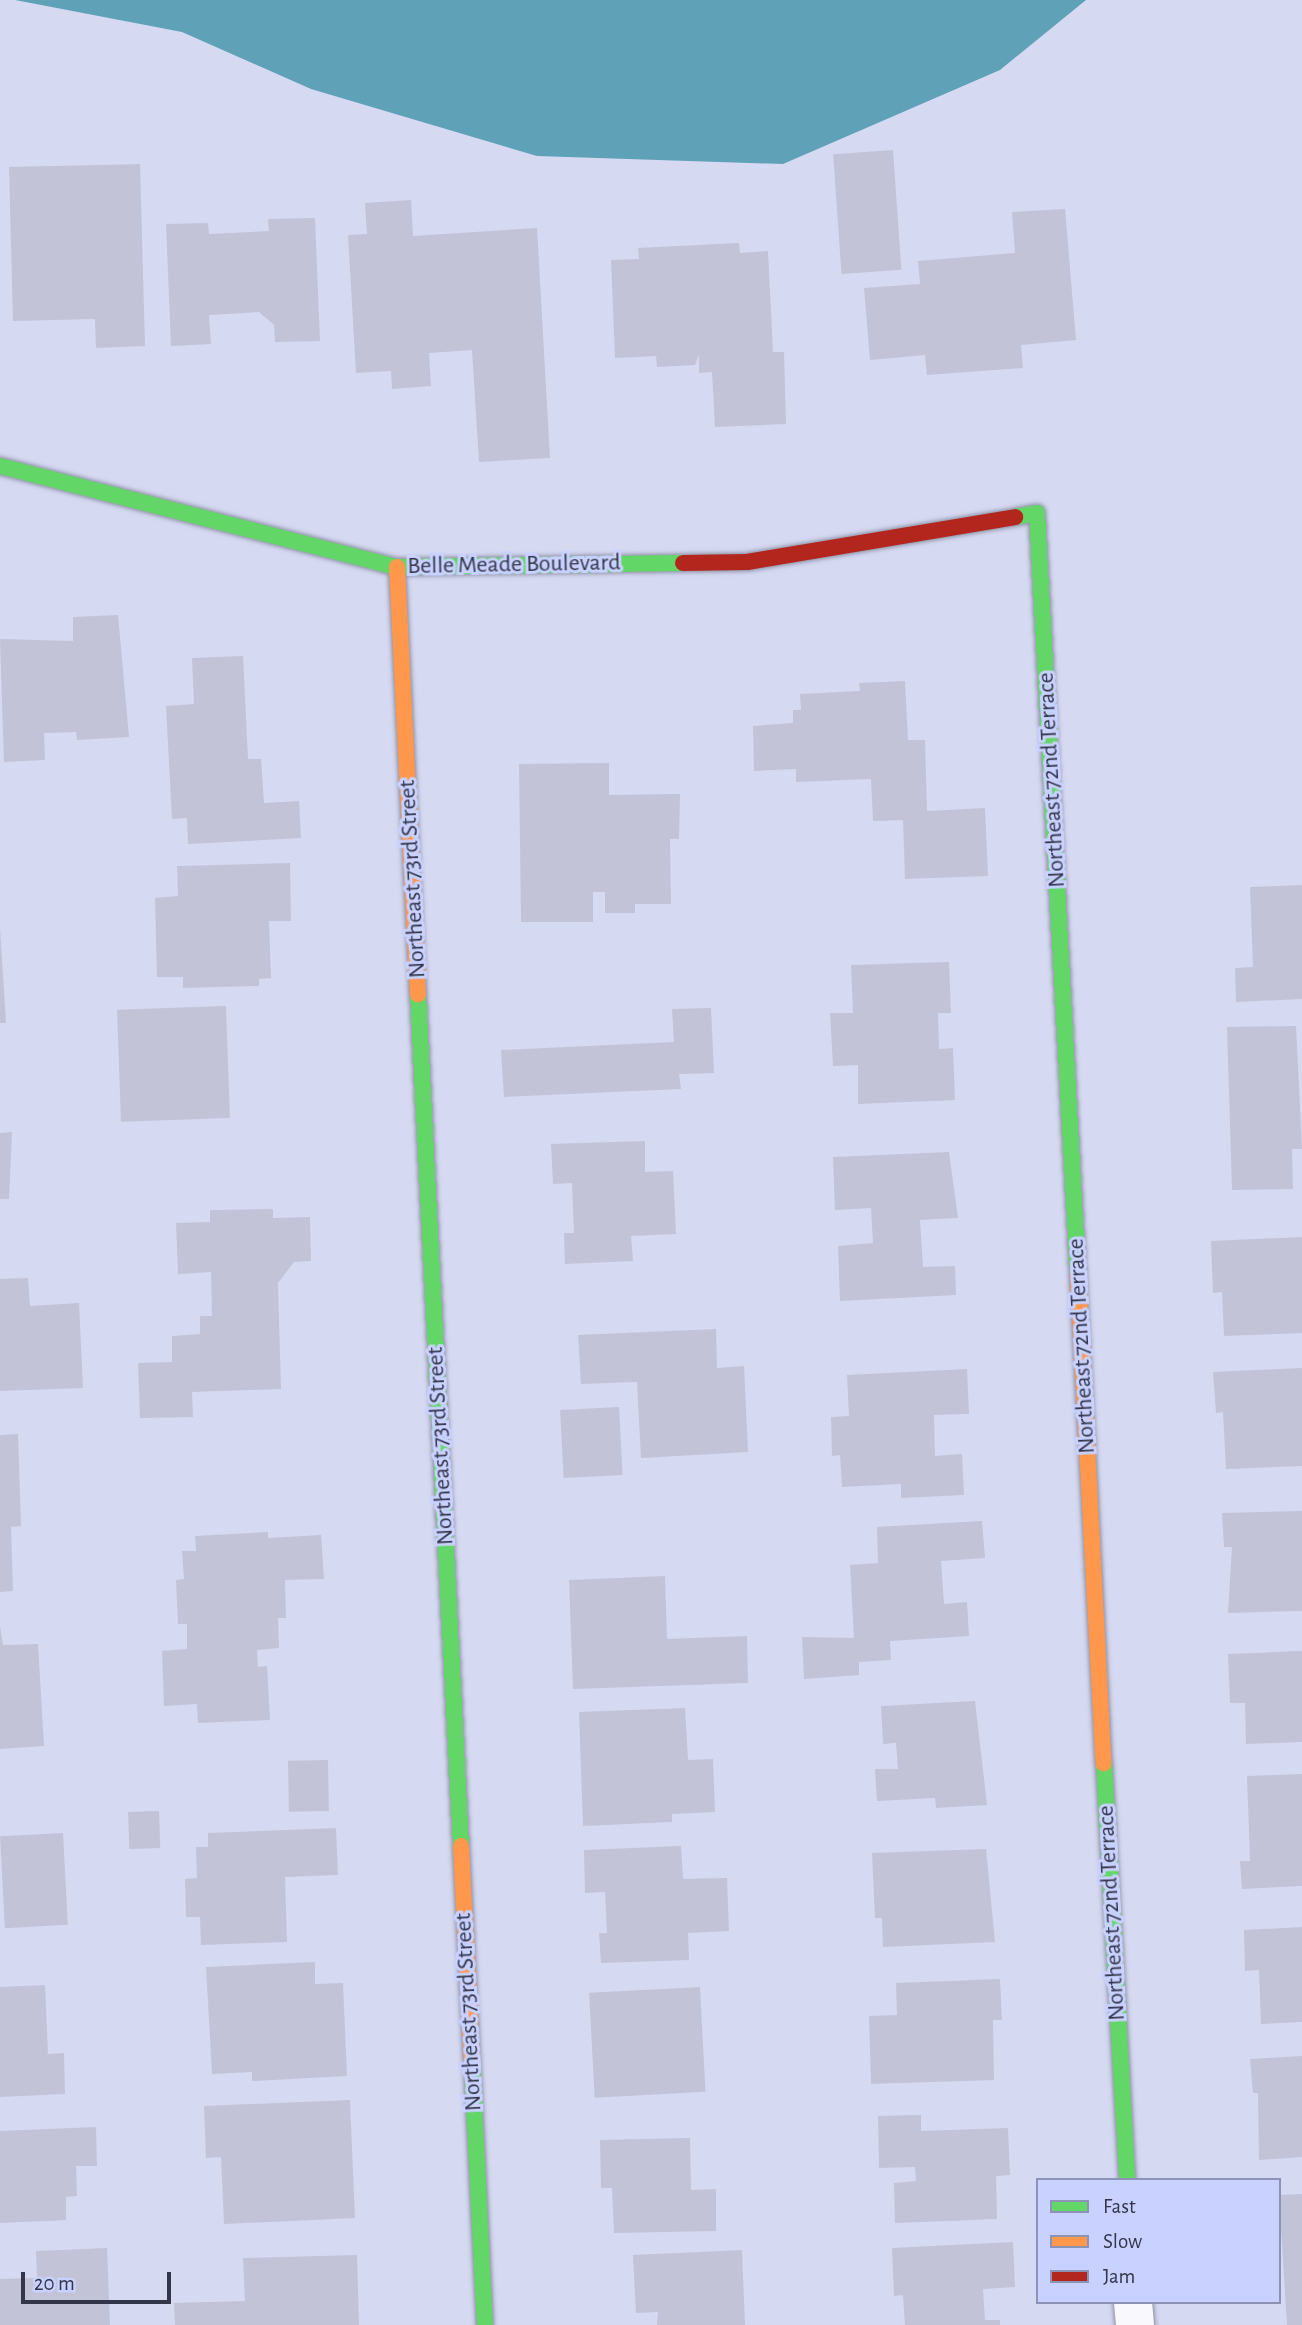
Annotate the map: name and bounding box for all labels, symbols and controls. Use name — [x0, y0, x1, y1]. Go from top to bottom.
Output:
street label: Belle Meade Boulevard — [407, 549, 621, 581]
street label: Northeast 72nd Terrace — [1032, 672, 1072, 888]
street label: Northeast 73rd Street — [393, 779, 433, 979]
street label: Northeast 72nd Terrace — [1062, 1238, 1102, 1454]
street label: Northeast 73rd Street — [421, 1346, 461, 1546]
street label: Northeast 72nd Terrace — [1092, 1805, 1132, 2021]
street label: Northeast 73rd Street — [449, 1912, 489, 2112]
legend — [1036, 2178, 1281, 2304]
text: Fast — [1103, 2196, 1136, 2217]
text: Slow — [1103, 2231, 1142, 2252]
scale bar — [24, 2258, 175, 2302]
text: Jam — [1103, 2266, 1135, 2287]
text: 20 m — [34, 2273, 75, 2294]

